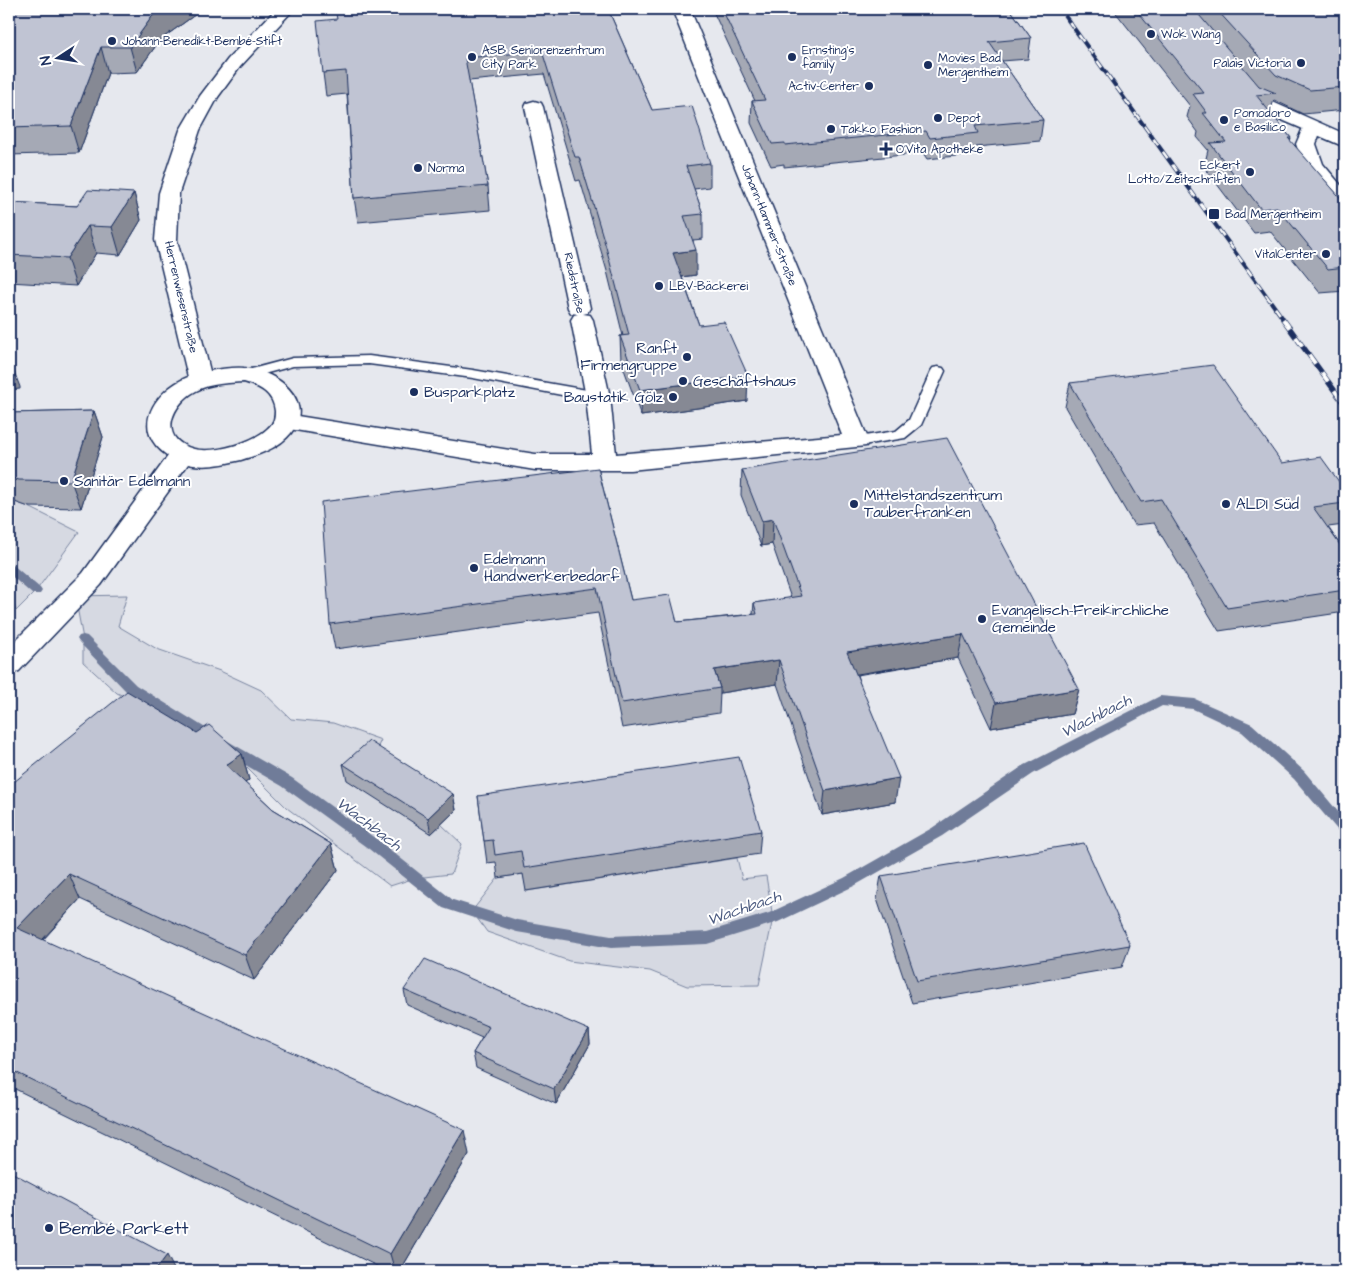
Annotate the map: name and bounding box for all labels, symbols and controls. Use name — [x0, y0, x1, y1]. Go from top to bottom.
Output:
place label: Wok Wang — [1161, 26, 1221, 44]
marker: Wok Wang — [1145, 28, 1157, 40]
north arrow — [32, 32, 82, 82]
place label: Johann-Benedikt-Bembé-Stift — [122, 33, 282, 50]
marker: Johann-Benedikt-Bembé-Stift — [106, 35, 118, 47]
place label: ASB Seniorenzentrum City Park — [482, 42, 605, 74]
place label: Ernsting's family — [802, 42, 855, 74]
place label: Movies Bad Mergentheim — [938, 50, 1009, 82]
marker: ASB Seniorenzentrum City Park — [466, 51, 478, 63]
marker: Ernsting's family — [786, 51, 798, 63]
text: N — [36, 54, 57, 67]
place label: Palais Victoria — [1214, 55, 1291, 72]
marker: Palais Victoria — [1295, 57, 1307, 69]
marker: Movies Bad Mergentheim — [922, 59, 934, 71]
place label: Activ-Center — [788, 78, 859, 95]
marker: Activ-Center — [863, 80, 875, 92]
place label: Pomodoro e Basilico — [1234, 105, 1291, 136]
place label: Depot — [948, 110, 981, 127]
marker: Depot — [932, 112, 944, 124]
marker: Pomodoro e Basilico — [1218, 114, 1230, 126]
place label: Takko Fashion — [841, 121, 922, 138]
marker: Takko Fashion — [825, 123, 837, 135]
place label: O'Vita Apotheke — [896, 141, 984, 158]
marker: O'Vita Apotheke — [880, 143, 892, 155]
place label: Eckert Lotto/Zeitschriften — [1128, 157, 1240, 188]
place label: Norma — [428, 160, 464, 177]
marker: Norma — [412, 162, 424, 174]
street label: Johann-Hammer-Straße — [737, 162, 801, 289]
marker: Eckert Lotto/Zeitschriften — [1244, 166, 1256, 178]
place label: Bad Mergentheim — [1225, 206, 1321, 224]
marker: Bad Mergentheim — [1207, 207, 1221, 221]
street label: Herrenwiesenstraße — [160, 239, 202, 355]
place label: VitalCenter — [1255, 246, 1316, 263]
marker: VitalCenter — [1320, 248, 1332, 260]
street label: Riedstraße — [559, 251, 589, 315]
place label: LBV-Bäckerei — [669, 278, 748, 295]
marker: LBV-Bäckerei — [653, 280, 665, 292]
place label: Ranft Firmengruppe — [580, 338, 677, 377]
marker: Ranft Firmengruppe — [681, 351, 693, 363]
place label: Geschäftshaus — [693, 371, 797, 392]
marker: Geschäftshaus — [677, 375, 689, 387]
place label: Busparkplatz — [424, 382, 516, 403]
marker: Busparkplatz — [408, 386, 420, 398]
place label: Baustatik Gölz — [564, 387, 664, 408]
marker: Baustatik Gölz — [667, 391, 679, 403]
place label: Sanitär Edelmann — [74, 471, 191, 492]
marker: Sanitär Edelmann — [58, 475, 70, 487]
place label: Mittelstandszentrum Tauberfranken — [864, 485, 1002, 523]
place label: ALDI Süd — [1236, 494, 1299, 515]
marker: Mittelstandszentrum Tauberfranken — [848, 498, 860, 510]
marker: ALDI Süd — [1220, 498, 1232, 510]
place label: Edelmann Handwerkerbedarf — [484, 549, 619, 587]
marker: Edelmann Handwerkerbedarf — [468, 562, 480, 574]
place label: Evangelisch-Freikirchliche Gemeinde — [992, 600, 1169, 638]
marker: Evangelisch-Freikirchliche Gemeinde — [976, 613, 988, 625]
water label: Wachbach — [1057, 688, 1136, 743]
water label: Wachbach — [332, 792, 407, 856]
water label: Wachbach — [704, 885, 785, 931]
place label: Bembé Parkett — [59, 1216, 189, 1241]
marker: Bembé Parkett — [43, 1222, 55, 1234]

